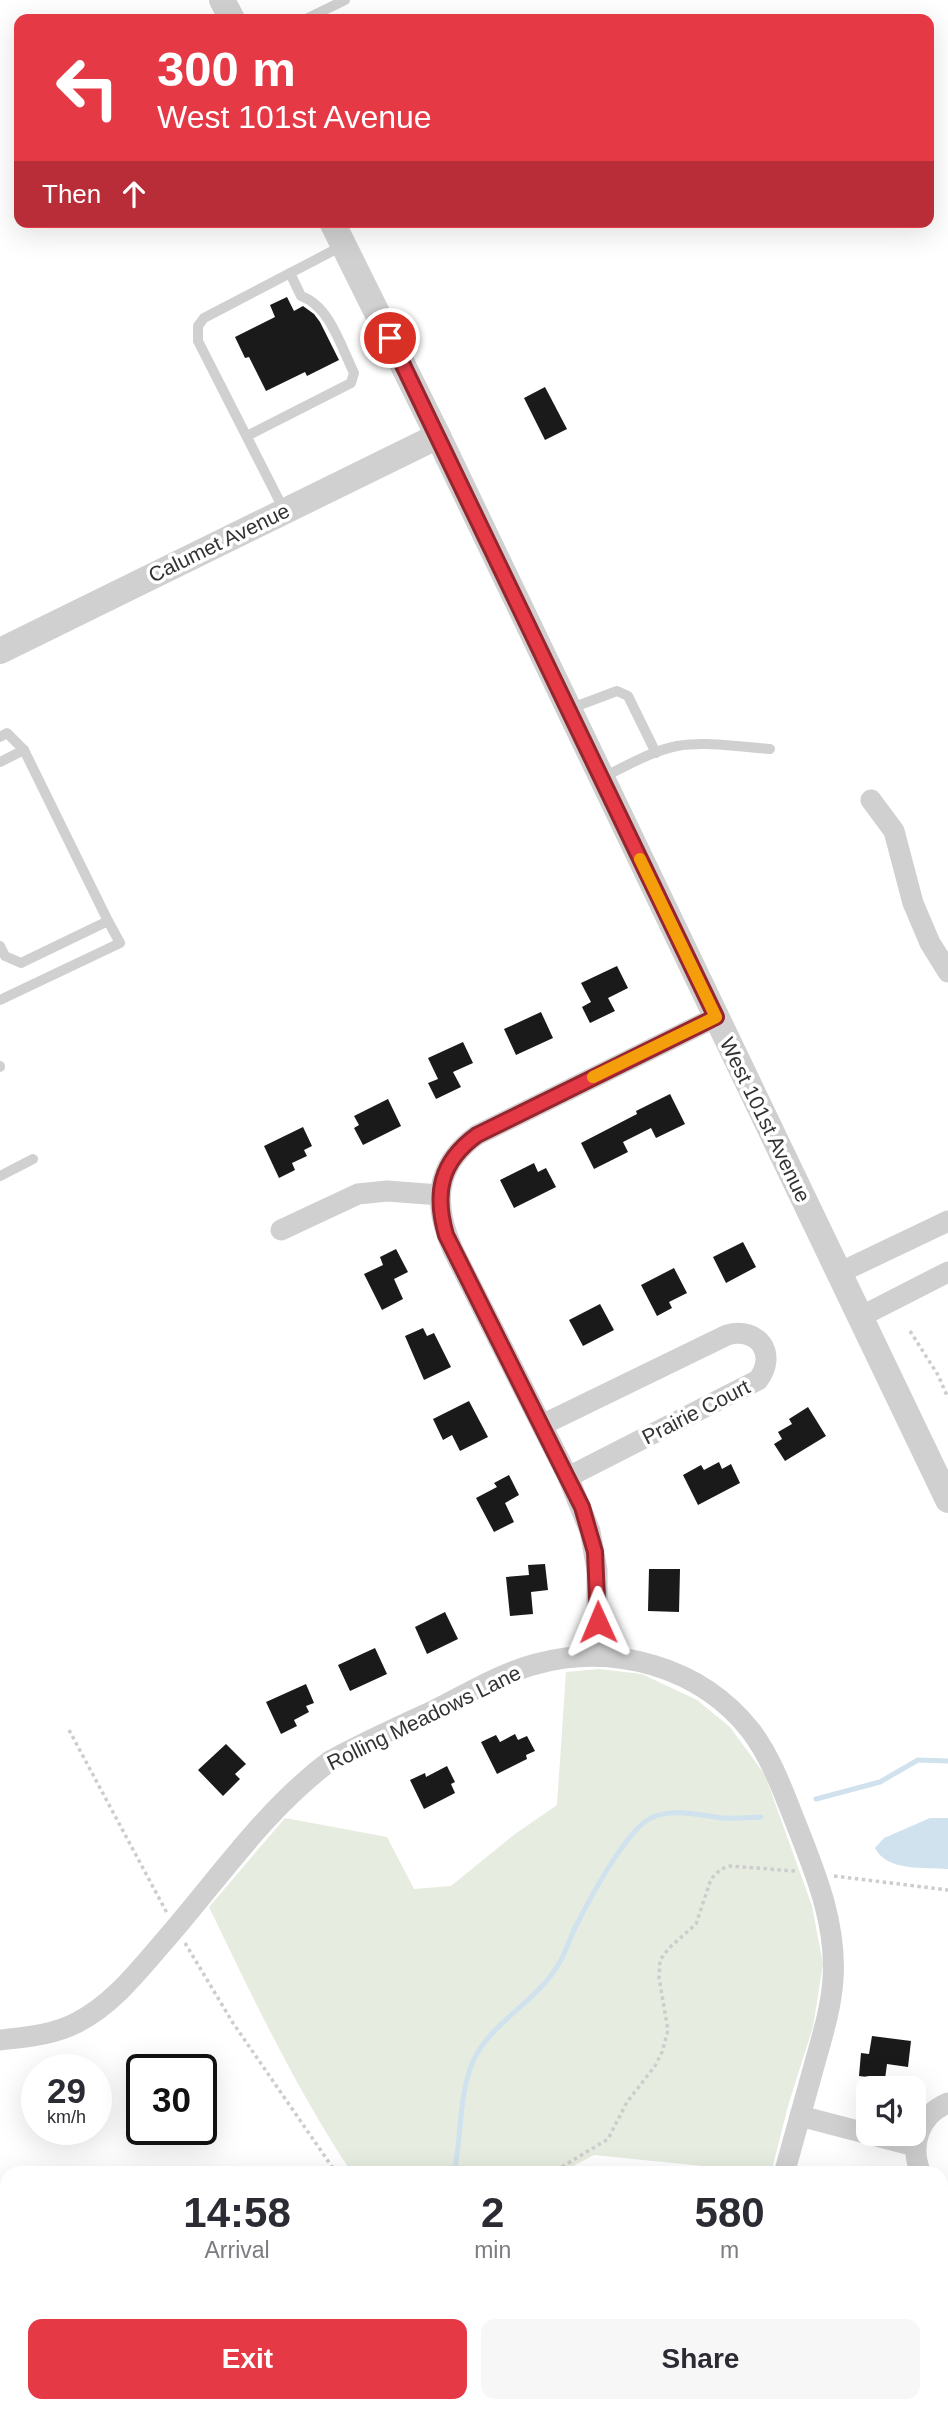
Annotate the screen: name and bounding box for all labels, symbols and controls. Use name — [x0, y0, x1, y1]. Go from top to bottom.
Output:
icon: left — [42, 42, 133, 133]
text: 300 m — [157, 42, 296, 96]
text: West 101st Avenue — [157, 99, 432, 135]
icon: ahead — [115, 175, 153, 213]
text: Then — [42, 179, 101, 209]
pin — [360, 308, 420, 368]
icon: arrive — [371, 319, 409, 357]
street label: Calumet Avenue — [145, 499, 293, 587]
street label: West 101st Avenue — [716, 1034, 815, 1206]
street label: Prairie Court — [638, 1374, 754, 1449]
position arrow — [561, 1585, 635, 1659]
street label: Rolling Meadows Lane — [323, 1661, 524, 1774]
speed limit sign: 30 — [126, 2054, 217, 2145]
text: 29 — [47, 2071, 86, 2110]
map controls — [856, 2076, 926, 2146]
button: sound — [856, 2076, 926, 2146]
text: km/h — [47, 2107, 86, 2127]
text: 14:58 — [183, 2189, 291, 2236]
text: 2 — [481, 2189, 504, 2236]
text: 580 — [695, 2189, 765, 2236]
text: Arrival — [204, 2237, 270, 2263]
text: min — [474, 2237, 511, 2263]
text: m — [720, 2237, 739, 2263]
button: Exit — [28, 2319, 467, 2399]
button: Share — [481, 2319, 920, 2399]

